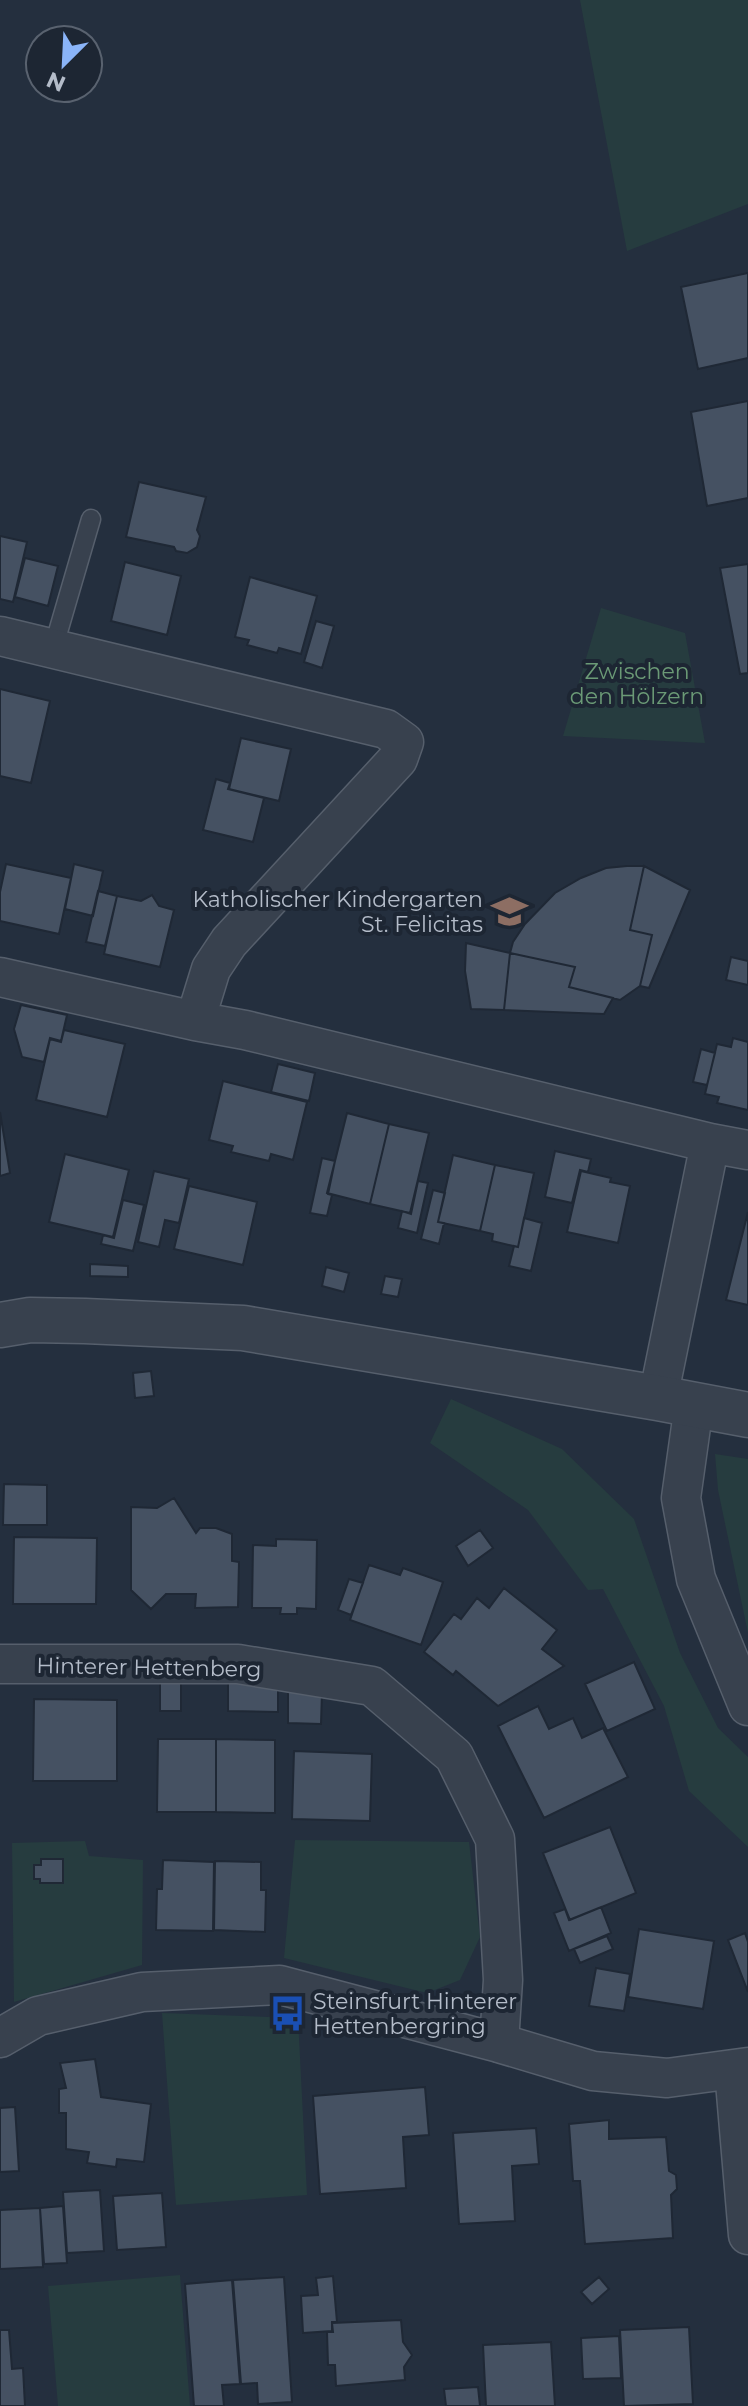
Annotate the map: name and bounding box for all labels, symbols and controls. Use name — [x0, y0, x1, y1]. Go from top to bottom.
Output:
north arrow — [24, 24, 104, 104]
text: N — [42, 66, 70, 98]
park label: Zwischen den Hölzern — [570, 658, 704, 710]
place label: Katholischer Kindergarten St. Felicitas — [192, 886, 483, 938]
school or university icon: Katholischer Kindergarten St. Felicitas — [490, 893, 528, 931]
street label: Hinterer Hettenberg — [36, 1652, 262, 1683]
place label: Steinsfurt Hinterer Hettenbergring — [313, 1988, 517, 2040]
bus stop icon: Steinsfurt Hinterer Hettenbergring — [268, 1995, 306, 2033]

